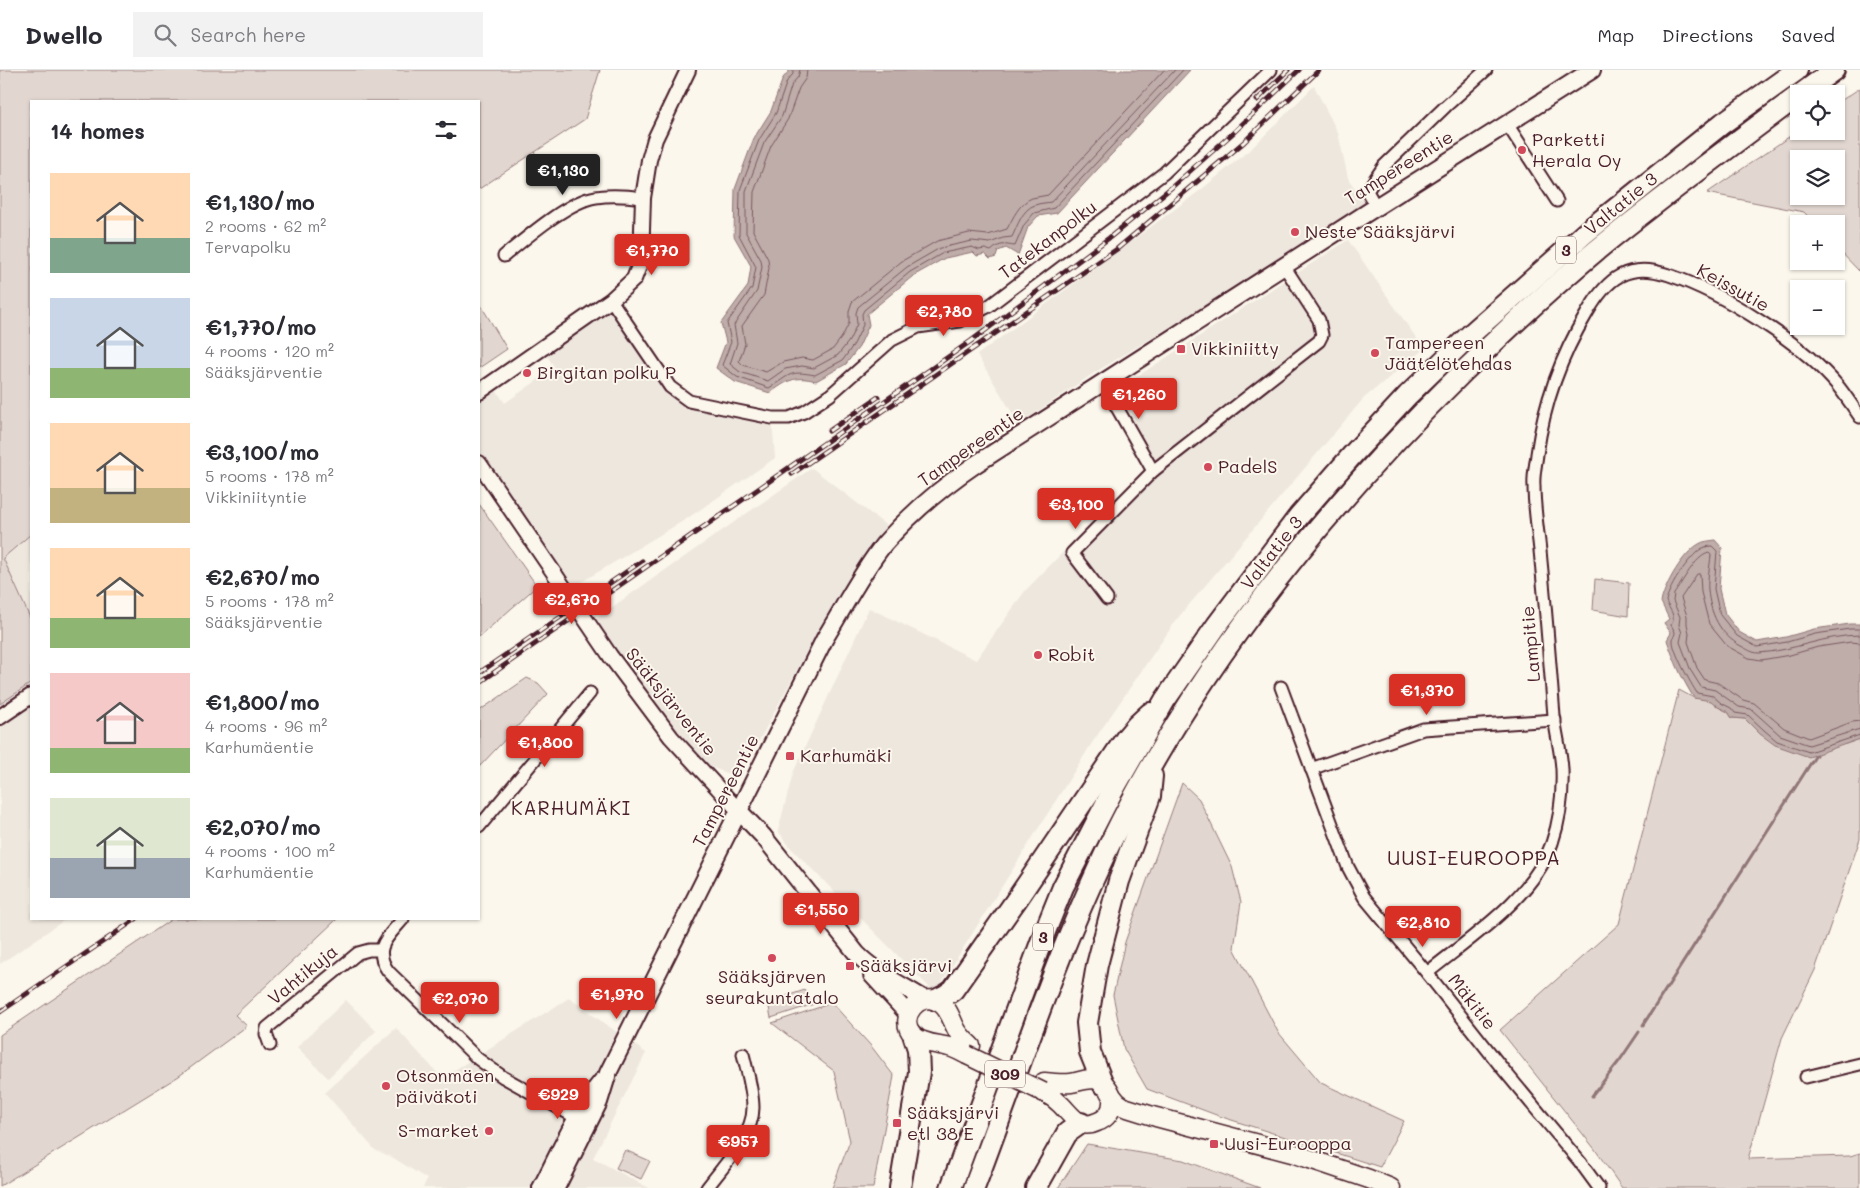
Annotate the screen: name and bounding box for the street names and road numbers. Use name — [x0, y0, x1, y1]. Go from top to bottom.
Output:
street label: Tampereentie — [1340, 124, 1457, 210]
street label: Valtatie 3 — [1579, 166, 1662, 240]
street label: Tatekanpolku — [994, 194, 1101, 284]
road number: 3 — [1556, 236, 1576, 264]
street label: Keissutie — [1693, 257, 1774, 317]
street label: Tampereentie — [913, 401, 1028, 491]
street label: Valtatie 3 — [1235, 511, 1308, 594]
street label: Lampitie — [1515, 605, 1545, 683]
street label: Sääksjärventie — [621, 642, 723, 760]
street label: Tampereentie — [686, 730, 764, 851]
road number: 3 — [1033, 924, 1053, 950]
street label: Vahtikuja — [263, 939, 342, 1010]
street label: Mäkitie — [1443, 968, 1502, 1034]
road number: 309 — [985, 1061, 1025, 1088]

